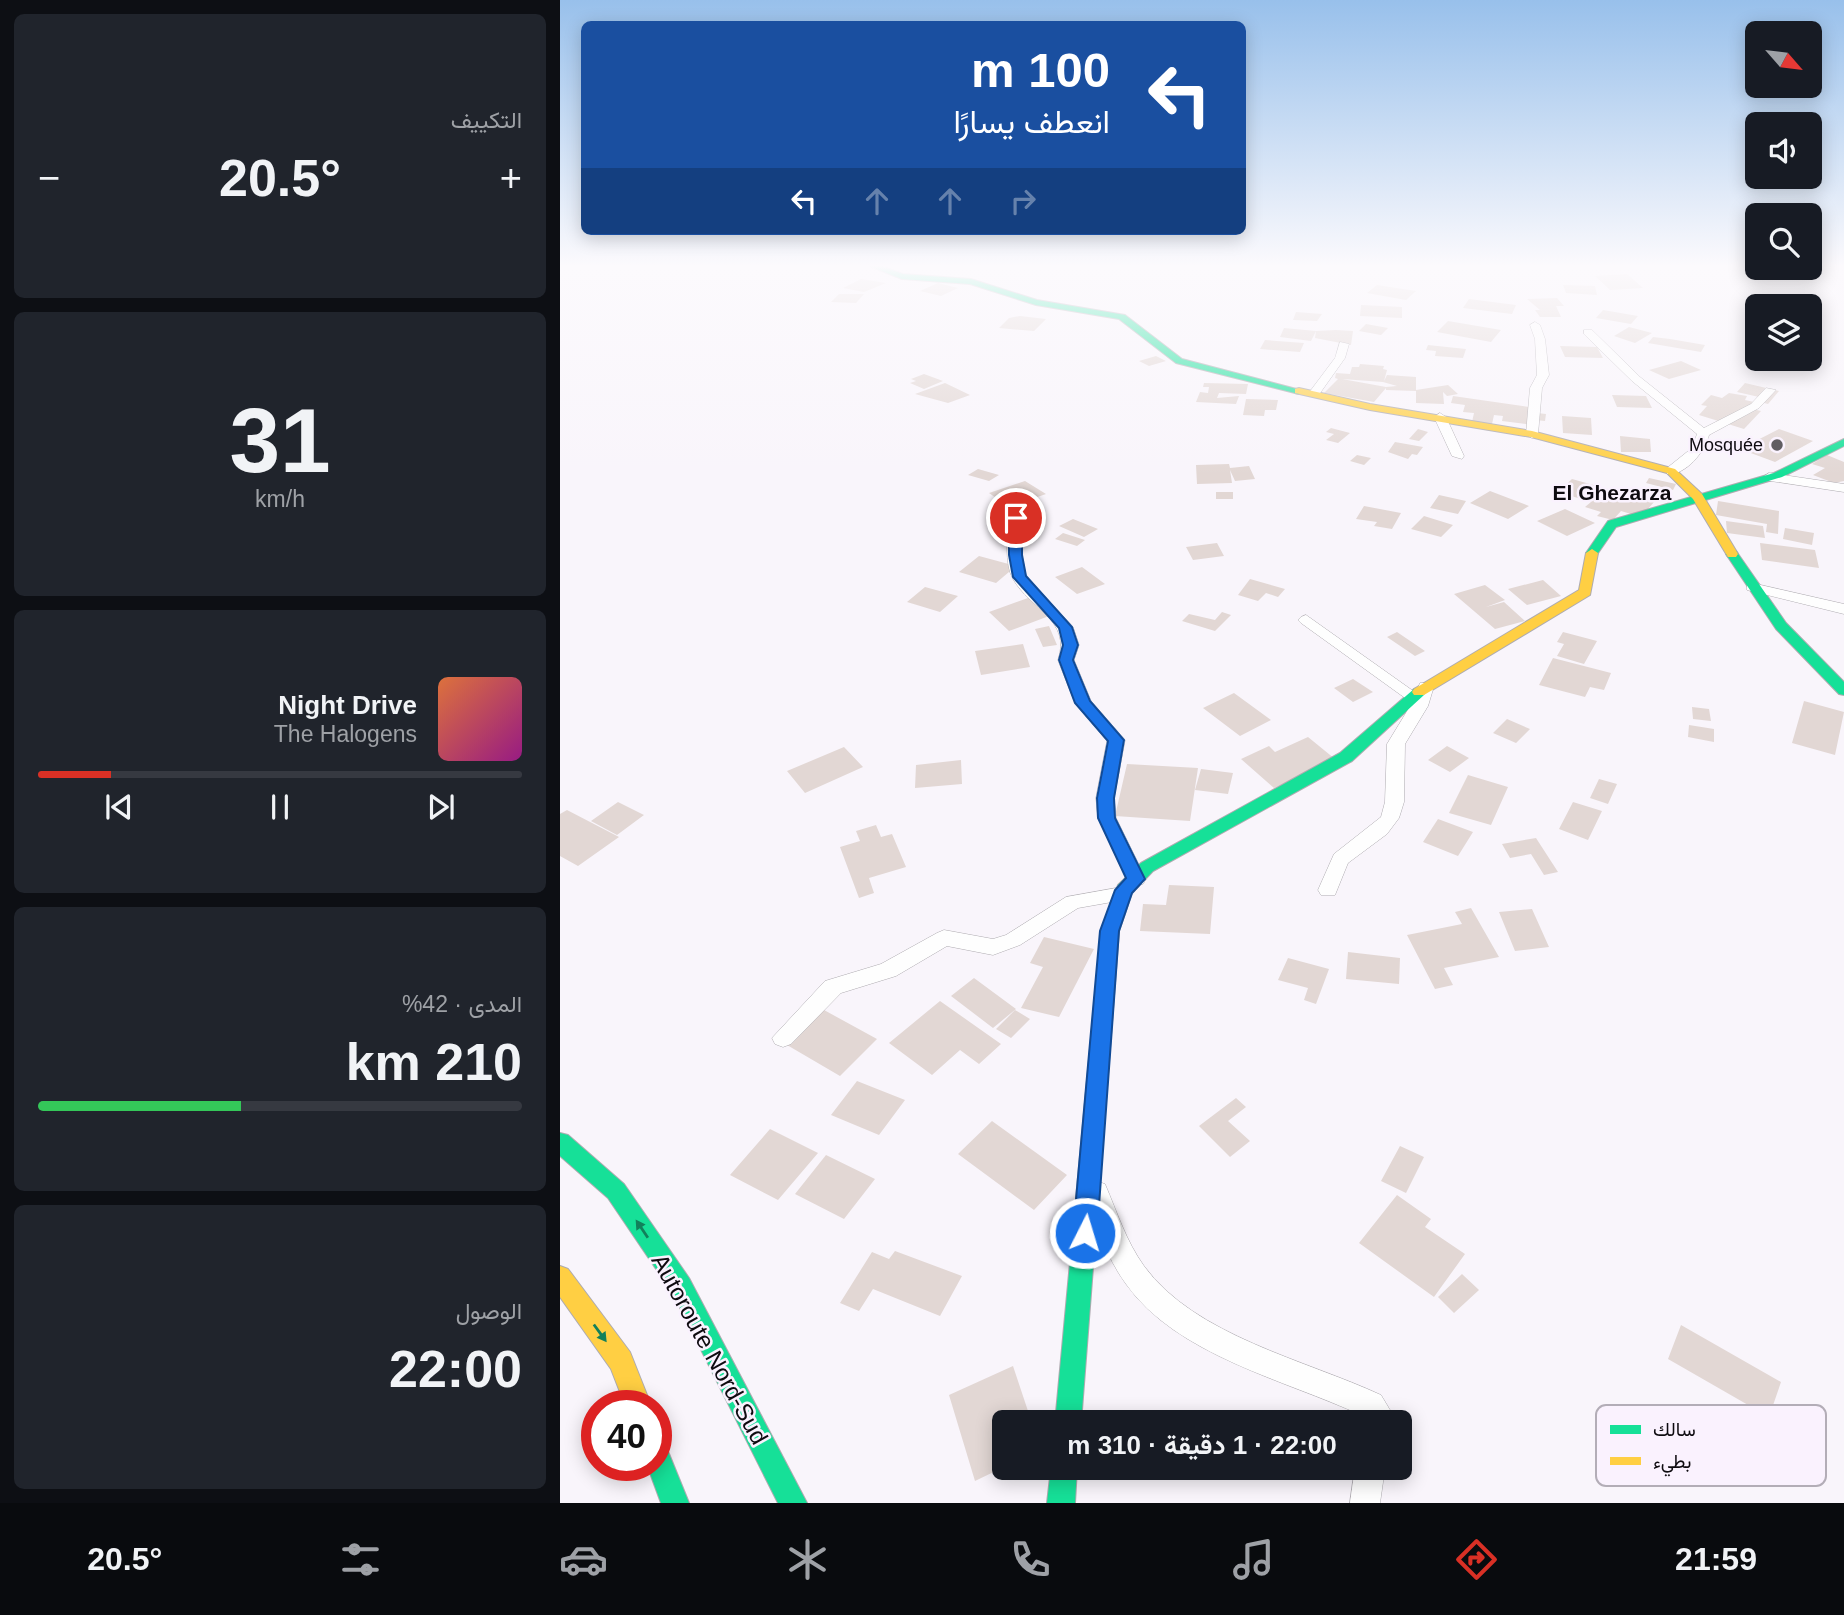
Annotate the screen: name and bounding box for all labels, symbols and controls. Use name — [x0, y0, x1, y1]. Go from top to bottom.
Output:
north arrow — [1745, 21, 1822, 98]
map controls — [1745, 21, 1822, 371]
text: 100 m — [971, 43, 1110, 97]
icon: left — [1134, 49, 1225, 140]
text: انعطف يسارًا — [953, 104, 1110, 140]
text: التكييف — [451, 107, 522, 133]
button: sound — [1745, 112, 1822, 189]
text: 20.5° — [219, 149, 341, 207]
text: − — [38, 157, 60, 199]
text: + — [500, 157, 522, 199]
icon: left — [785, 182, 823, 220]
icon: ahead — [858, 182, 896, 220]
icon: ahead — [931, 182, 969, 220]
icon: right — [1004, 182, 1042, 220]
button: search — [1745, 203, 1822, 280]
button: layers — [1745, 294, 1822, 371]
text: 31 — [229, 390, 331, 491]
place label: Mosquée — [1689, 435, 1763, 455]
marker: Mosquée — [1769, 437, 1785, 453]
district label: El Ghezarza — [1552, 481, 1672, 504]
text: km/h — [255, 486, 305, 512]
pin — [986, 488, 1046, 548]
icon: arrive — [997, 499, 1035, 537]
text: Night Drive — [278, 690, 417, 720]
text: The Halogens — [274, 721, 417, 747]
icon: previous — [100, 788, 138, 826]
icon: pause — [261, 788, 299, 826]
icon: next — [422, 788, 460, 826]
text: المدى · 42% — [402, 991, 522, 1017]
text: 210 km — [346, 1033, 522, 1091]
position arrow — [1048, 1196, 1122, 1270]
one-way arrow — [635, 1220, 649, 1238]
street label: Autoroute Nord-Sud — [646, 1249, 774, 1449]
text: الوصول — [456, 1298, 522, 1324]
one-way arrow — [593, 1324, 607, 1342]
text: 22:00 — [389, 1340, 522, 1398]
speed limit sign: 40 — [581, 1390, 672, 1481]
legend — [1596, 1405, 1826, 1486]
text: سالك — [1653, 1419, 1696, 1440]
text: 22:00 · 1 دقيقة · 310 m — [1067, 1430, 1337, 1460]
text: بطيء — [1653, 1451, 1691, 1477]
icon: filters — [336, 1535, 385, 1584]
icon: car — [559, 1535, 608, 1584]
icon: climate — [783, 1535, 832, 1584]
icon: phone — [1006, 1535, 1055, 1584]
icon: music — [1229, 1535, 1278, 1584]
icon: directions — [1452, 1535, 1501, 1584]
text: 20.5° — [87, 1541, 162, 1577]
text: 21:59 — [1675, 1541, 1757, 1577]

